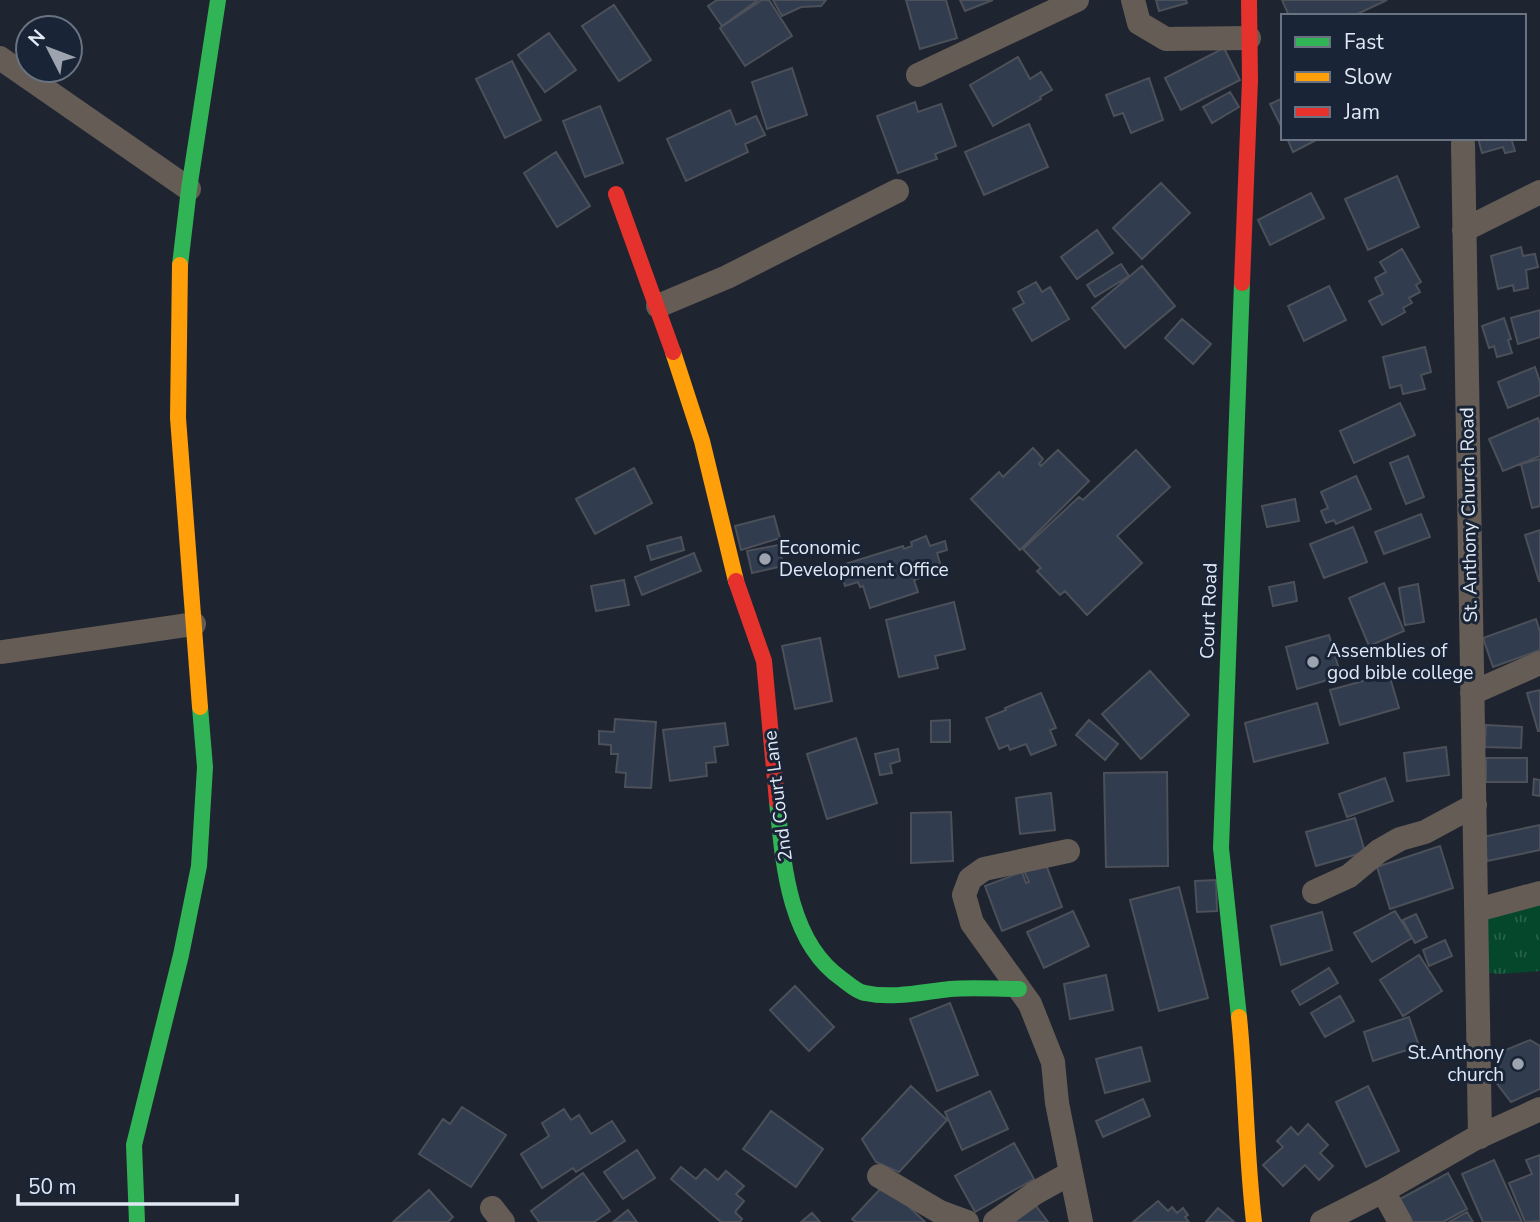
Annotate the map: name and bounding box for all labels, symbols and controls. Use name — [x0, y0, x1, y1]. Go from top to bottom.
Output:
north arrow — [14, 14, 84, 84]
legend — [1281, 14, 1526, 140]
text: N — [23, 24, 52, 52]
text: Fast — [1344, 28, 1384, 56]
text: Slow — [1344, 63, 1393, 91]
text: Jam — [1343, 98, 1380, 126]
street label: St. Anthony Church Road — [1454, 407, 1484, 623]
place label: Economic Development Office — [779, 535, 949, 583]
marker: Economic Development Office — [757, 551, 773, 567]
street label: Court Road — [1194, 562, 1224, 660]
place label: Assemblies of god bible college — [1327, 638, 1473, 686]
marker: Assemblies of god bible college — [1305, 654, 1321, 670]
street label: 2nd Court Lane — [757, 729, 799, 863]
place label: St.Anthony church — [1408, 1040, 1504, 1088]
marker: St.Anthony church — [1510, 1056, 1526, 1072]
scale bar — [18, 1162, 236, 1206]
text: 50 m — [28, 1173, 77, 1201]

